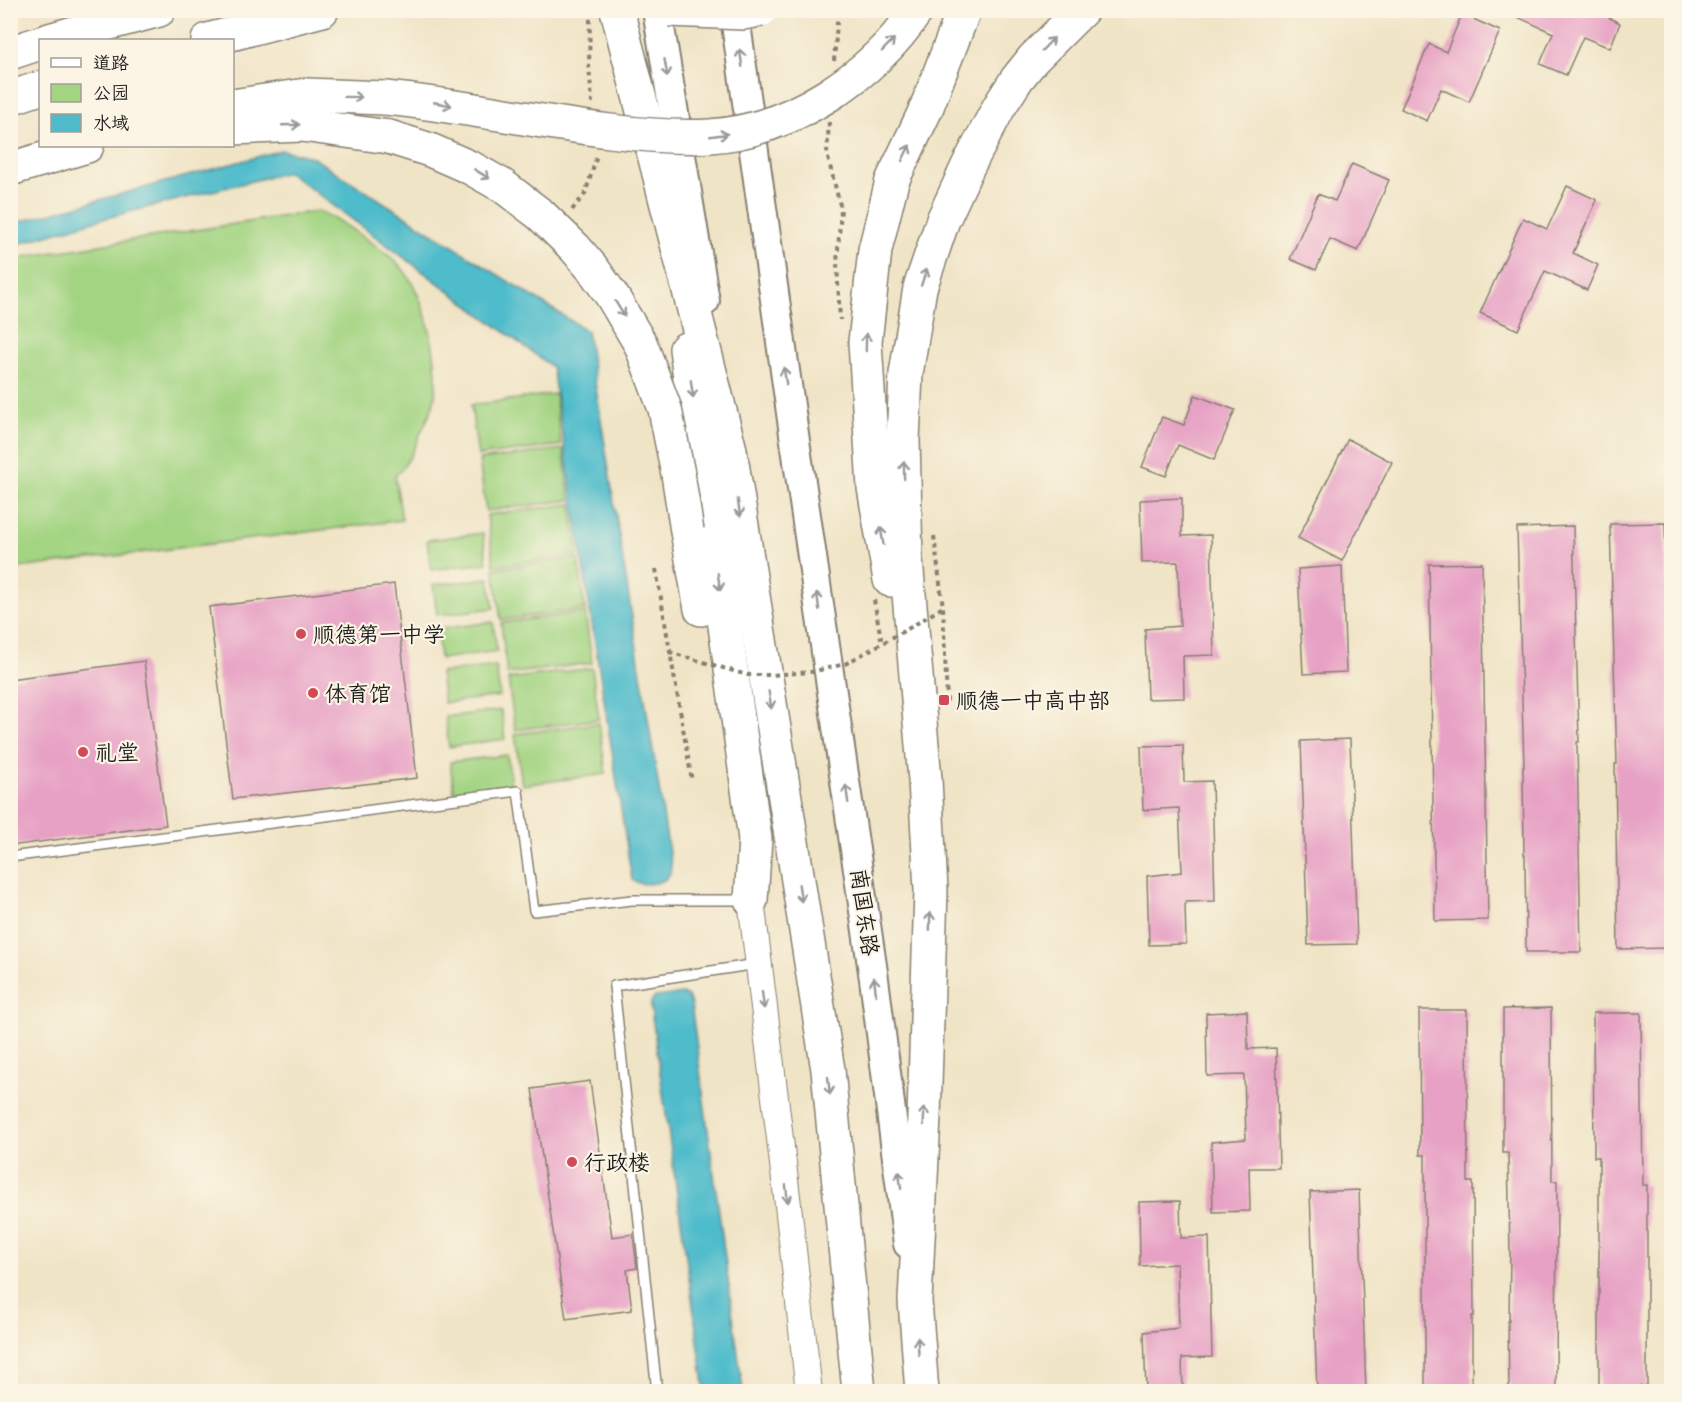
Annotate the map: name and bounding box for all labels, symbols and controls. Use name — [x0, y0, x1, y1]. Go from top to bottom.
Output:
one-way arrow — [1041, 36, 1055, 51]
one-way arrow — [881, 38, 895, 53]
legend — [39, 39, 234, 147]
one-way arrow — [735, 48, 746, 68]
text: 道路 — [93, 52, 129, 76]
one-way arrow — [661, 58, 672, 78]
text: 公园 — [93, 82, 129, 106]
one-way arrow — [343, 91, 363, 102]
one-way arrow — [433, 99, 452, 110]
text: 水域 — [93, 112, 129, 136]
one-way arrow — [280, 120, 300, 131]
one-way arrow — [709, 129, 729, 140]
one-way arrow — [900, 144, 912, 162]
one-way arrow — [473, 168, 490, 180]
one-way arrow — [919, 268, 930, 287]
one-way arrow — [614, 300, 626, 317]
one-way arrow — [861, 333, 872, 353]
one-way arrow — [780, 366, 791, 386]
one-way arrow — [686, 378, 697, 398]
one-way arrow — [898, 461, 910, 481]
one-way arrow — [734, 497, 745, 517]
one-way arrow — [877, 527, 888, 547]
one-way arrow — [713, 572, 724, 591]
one-way arrow — [813, 591, 824, 611]
place label: 顺德第一中学 — [313, 622, 445, 650]
marker: 顺德第一中学 — [294, 627, 308, 641]
place label: 体育馆 — [325, 681, 391, 709]
marker: 体育馆 — [306, 686, 320, 700]
place label: 顺德一中高中部 — [956, 688, 1110, 716]
one-way arrow — [764, 690, 775, 710]
marker: 顺德一中高中部 — [937, 693, 951, 707]
place label: 礼堂 — [95, 740, 139, 768]
marker: 礼堂 — [76, 745, 90, 759]
one-way arrow — [841, 784, 852, 804]
street label: 南国东路 — [843, 867, 883, 958]
one-way arrow — [794, 883, 805, 902]
one-way arrow — [924, 912, 936, 932]
one-way arrow — [870, 977, 881, 997]
one-way arrow — [758, 990, 769, 1009]
one-way arrow — [824, 1075, 835, 1095]
one-way arrow — [919, 1107, 930, 1127]
place label: 行政楼 — [584, 1150, 650, 1178]
marker: 行政楼 — [565, 1155, 579, 1169]
one-way arrow — [894, 1171, 905, 1190]
one-way arrow — [782, 1183, 793, 1203]
one-way arrow — [913, 1337, 924, 1356]

